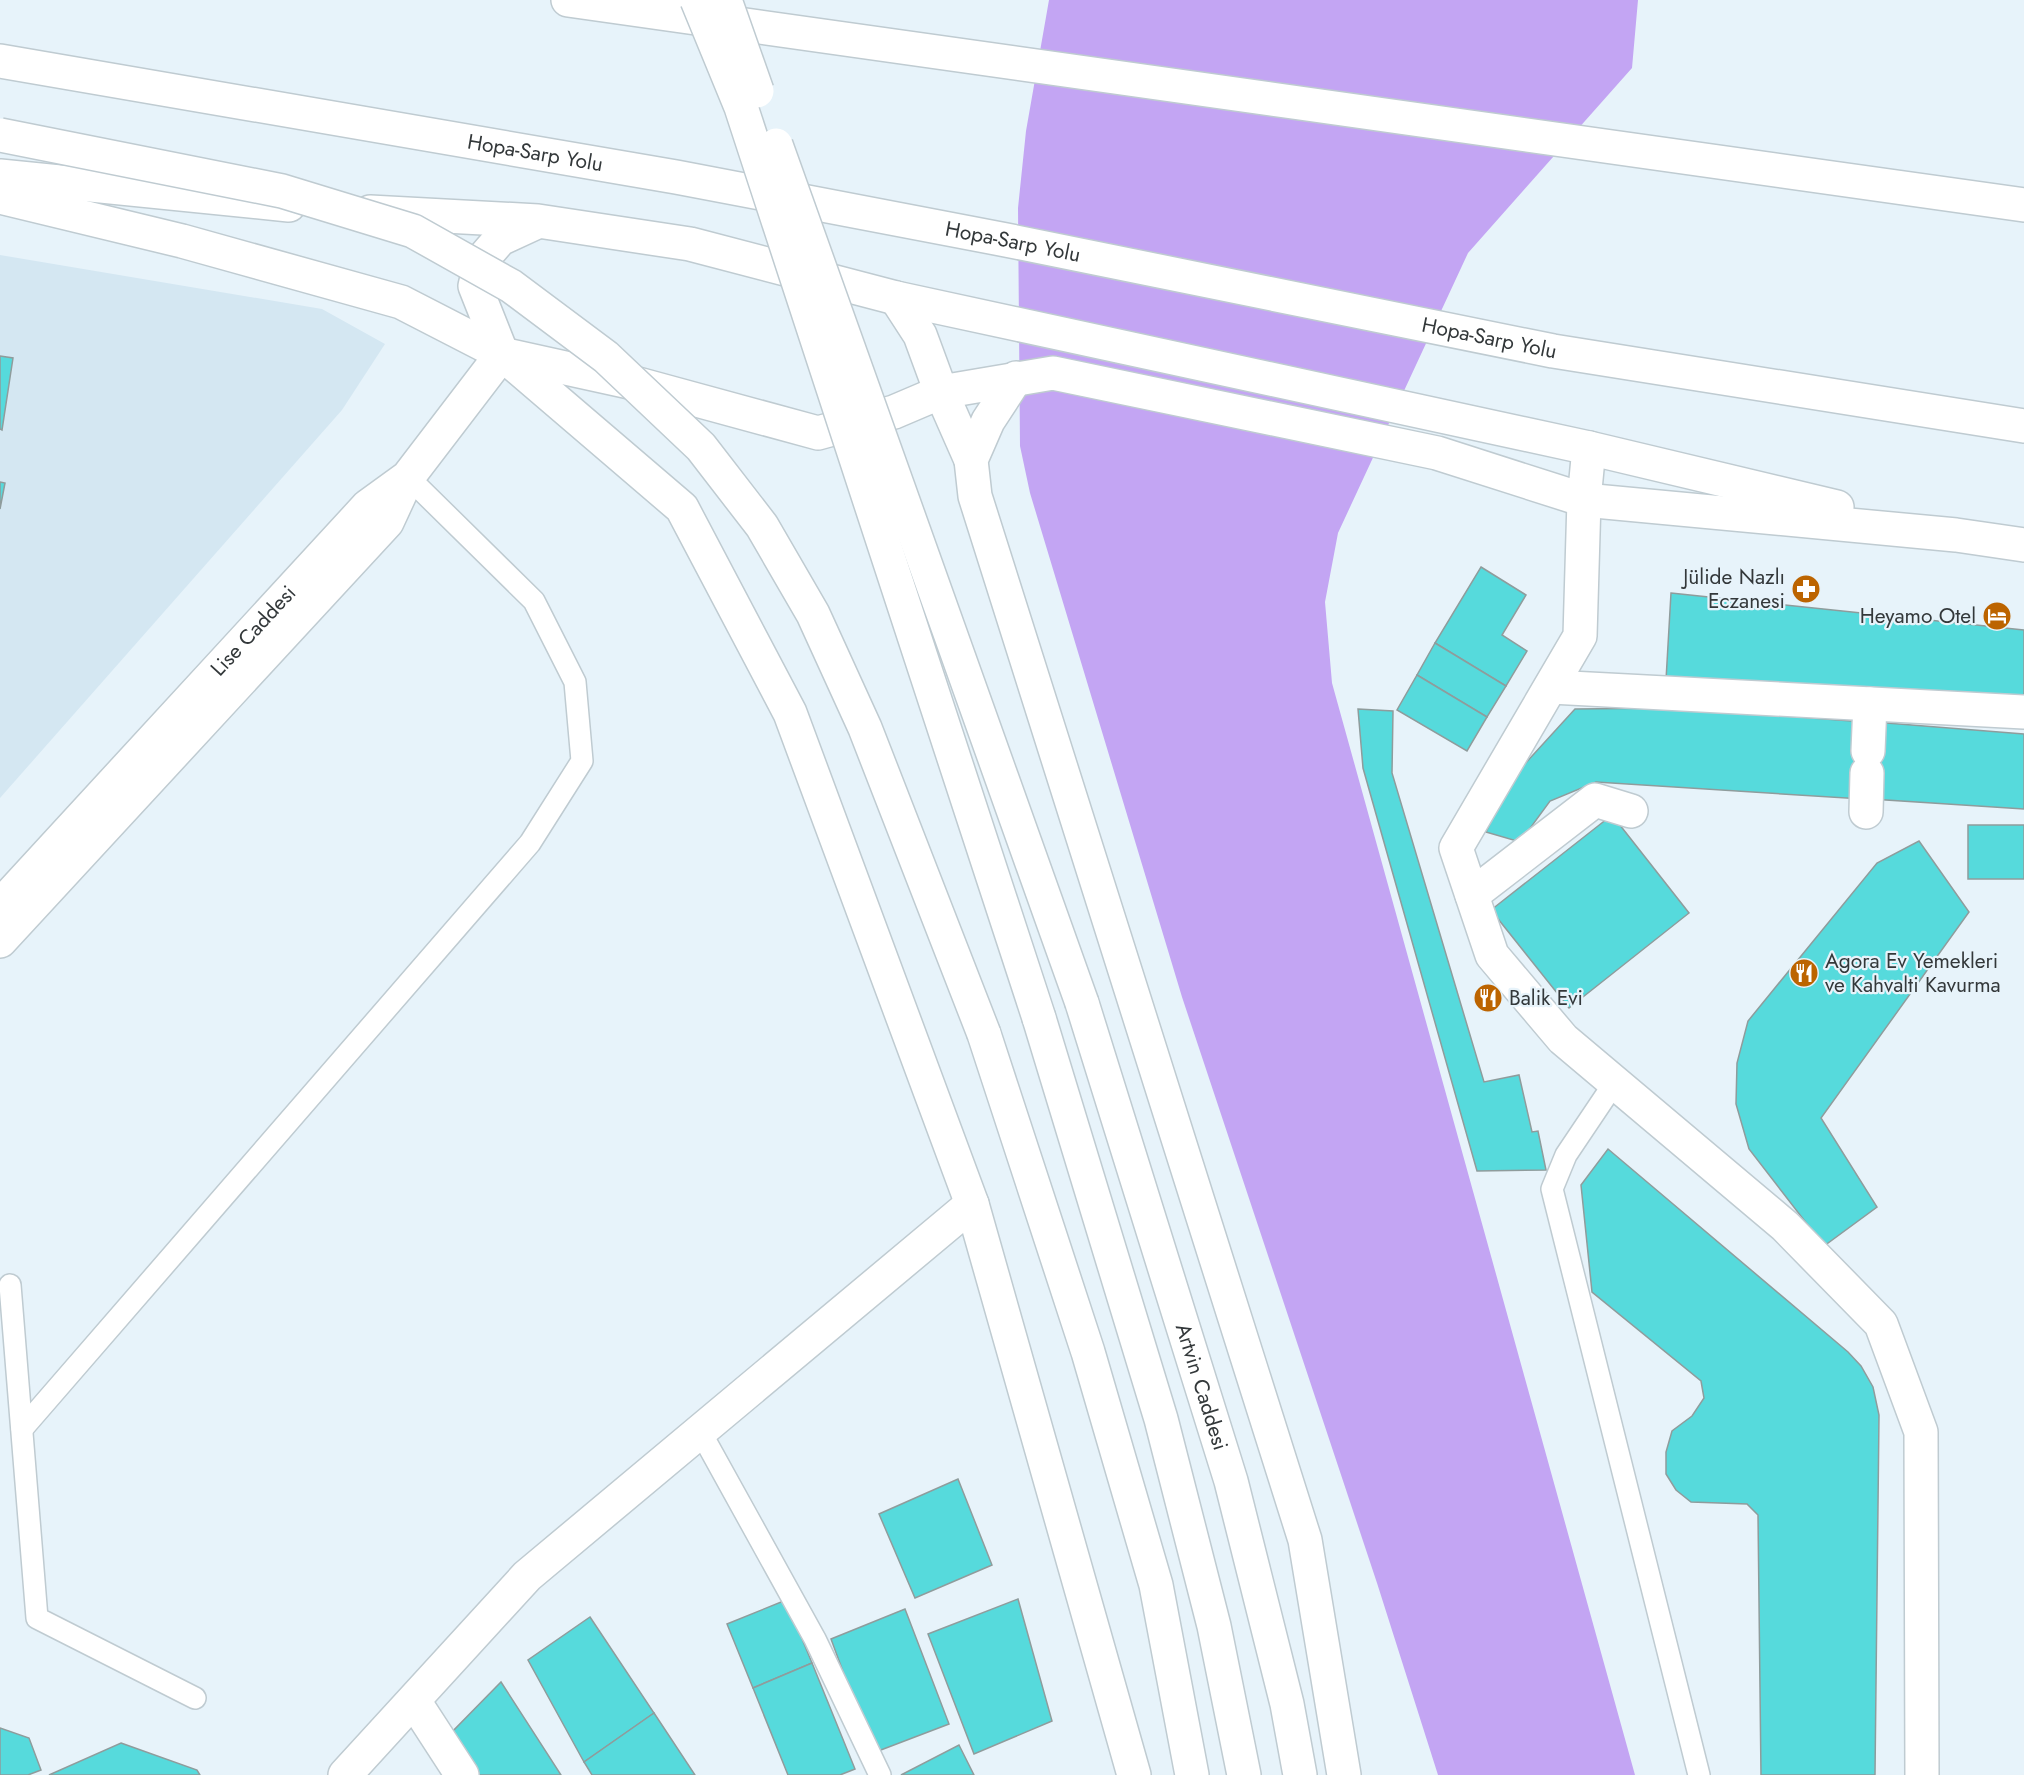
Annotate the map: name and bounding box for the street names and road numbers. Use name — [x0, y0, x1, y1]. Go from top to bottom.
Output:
street label: Hopa-Sarp Yolu — [465, 126, 605, 179]
street label: Hopa-Sarp Yolu — [943, 214, 1083, 270]
street label: Hopa-Sarp Yolu — [1419, 310, 1560, 366]
street label: Lise Caddesi — [204, 579, 303, 683]
street label: Artvin Caddesi — [1168, 1320, 1236, 1454]

